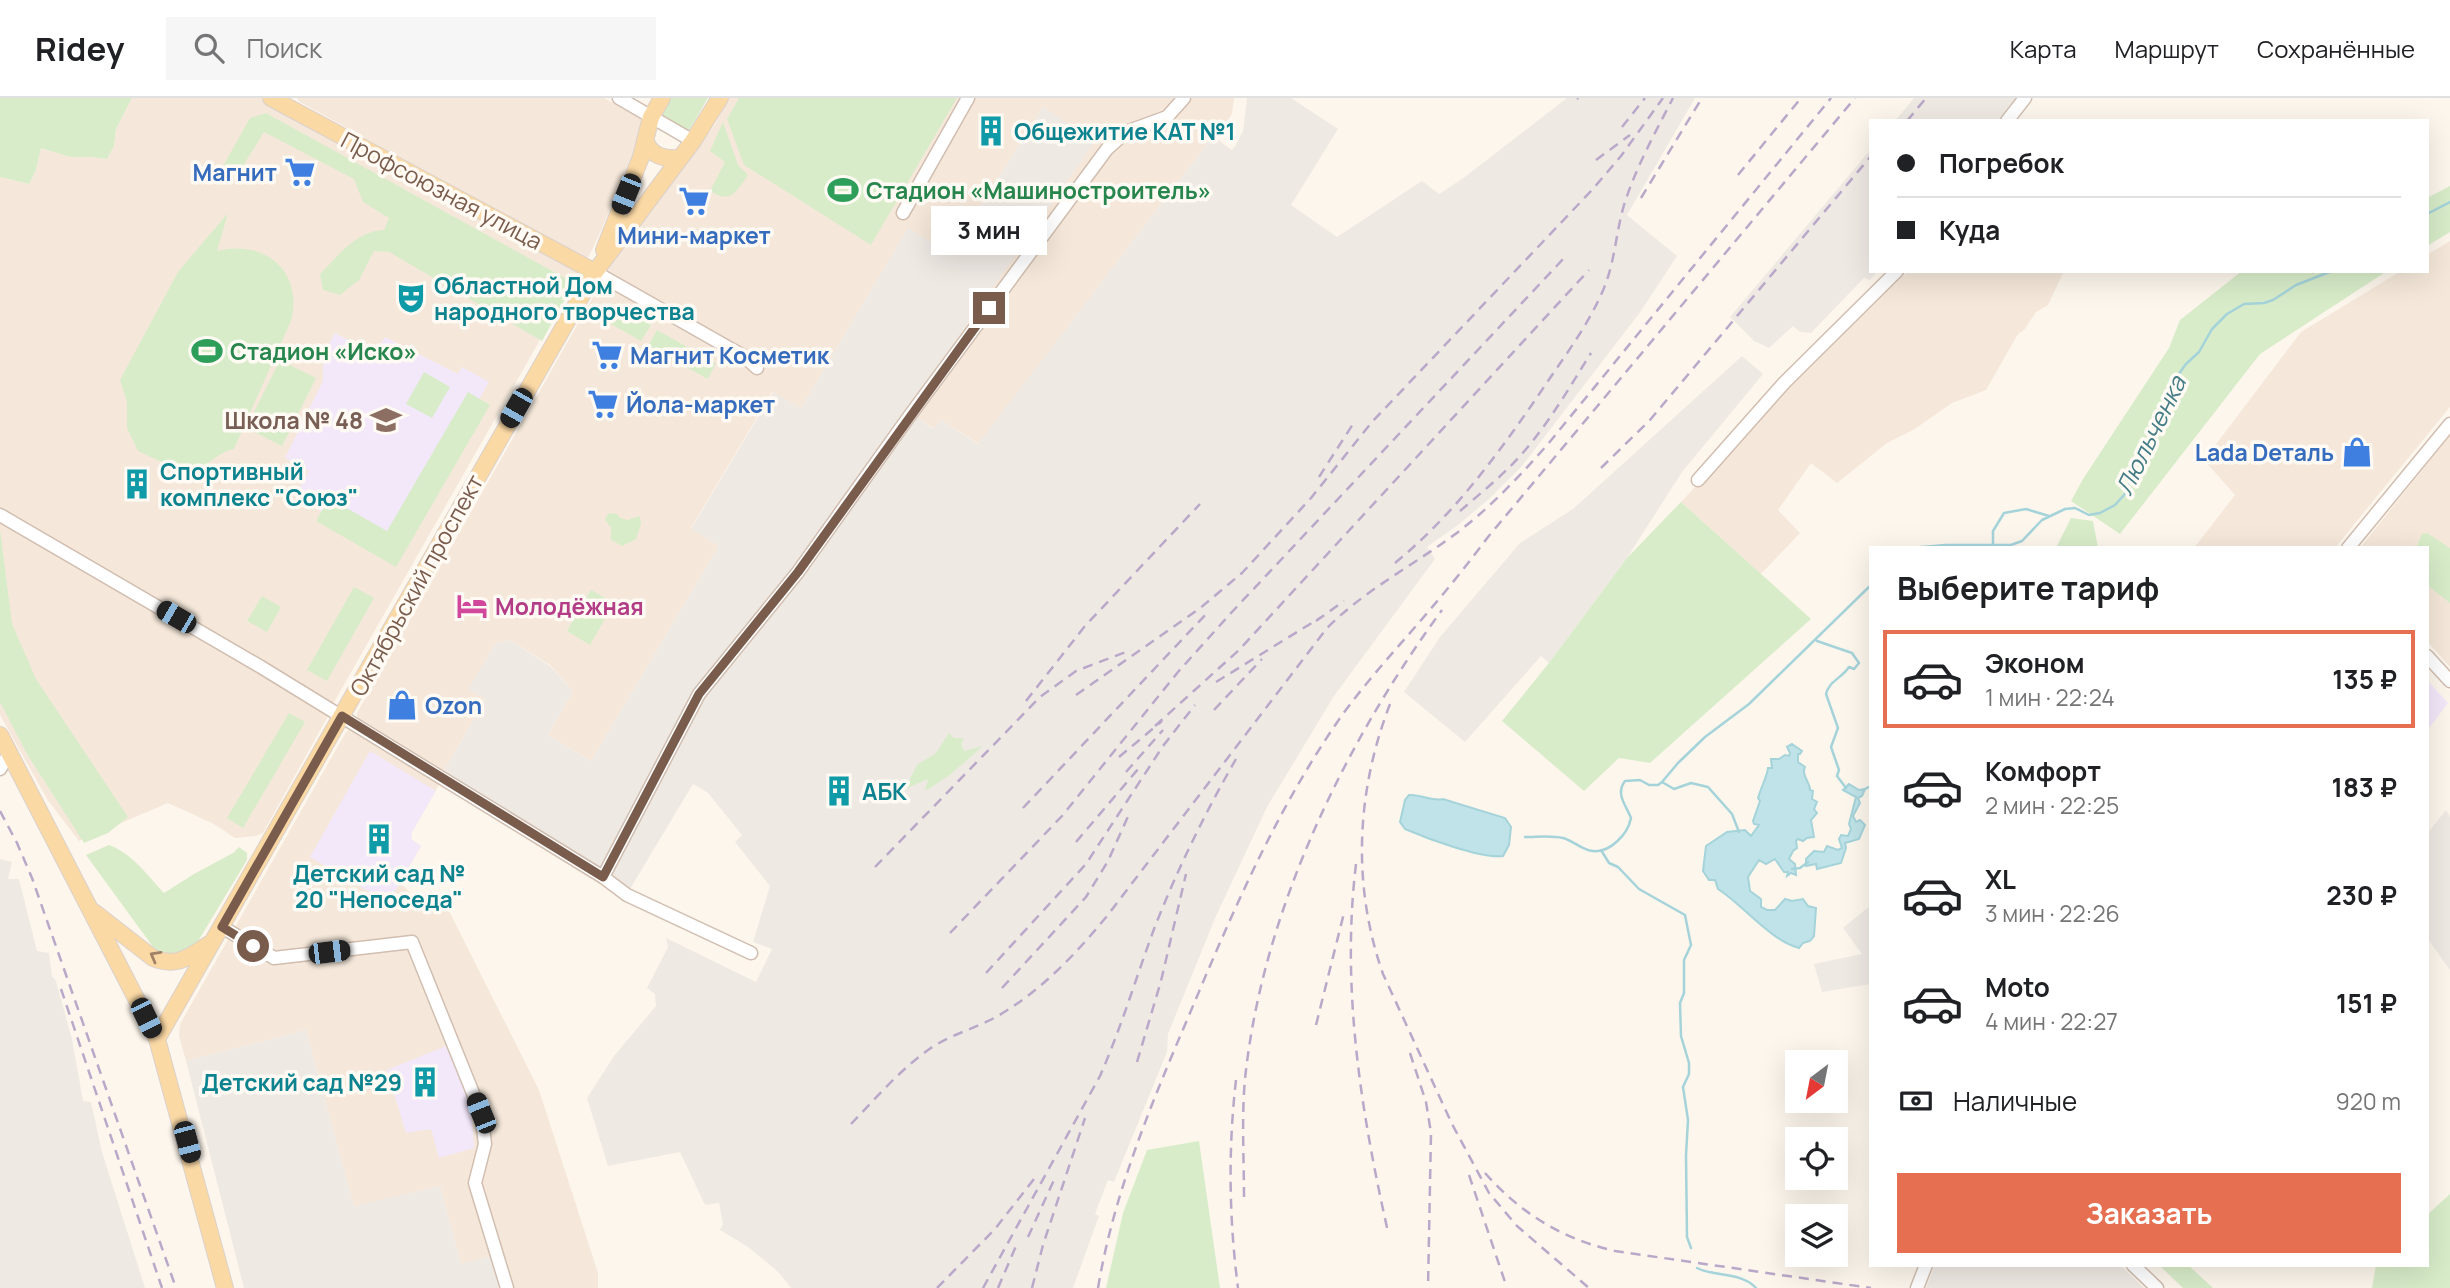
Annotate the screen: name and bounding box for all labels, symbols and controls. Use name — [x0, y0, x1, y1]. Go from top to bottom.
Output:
search box — [166, 17, 656, 80]
text: Ridey — [35, 26, 124, 71]
icon: search — [190, 29, 228, 67]
text: Поиск — [246, 30, 322, 66]
text: Карта — [2010, 32, 2077, 65]
text: Маршрут — [2115, 32, 2219, 65]
text: Сохранённые — [2257, 32, 2415, 65]
building icon: Общежитие КАТ №1 — [974, 114, 1008, 148]
place label: Общежитие КАТ №1 — [1014, 115, 1235, 147]
street label: Профсоюзная улица — [336, 123, 548, 257]
text: Погребок — [1939, 145, 2064, 181]
supermarket icon: Магнит — [283, 155, 317, 189]
place label: Магнит — [193, 156, 277, 188]
car — [609, 171, 644, 217]
sports icon: Стадион «Машиностроитель» — [826, 173, 860, 207]
place label: Стадион «Машиностроитель» — [866, 174, 1211, 206]
supermarket icon: Мини-маркет — [677, 184, 711, 218]
callout: 3 мин — [931, 206, 1047, 256]
text: Куда — [1939, 212, 2000, 248]
text: 3 мин — [958, 214, 1020, 246]
place label: Мини-маркет — [617, 219, 771, 251]
place label: Областной Дом народного творчества — [434, 269, 695, 327]
theatre icon: Областной Дом народного творчества — [394, 281, 428, 315]
route end — [973, 292, 1005, 324]
sports icon: Стадион «Иско» — [190, 334, 224, 368]
place label: Стадион «Иско» — [230, 335, 417, 367]
supermarket icon: Магнит Косметик — [590, 338, 624, 372]
place label: Магнит Косметик — [630, 339, 830, 371]
water label: Люльченка — [2107, 368, 2194, 500]
car — [497, 385, 536, 431]
supermarket icon: Йола-маркет — [586, 387, 620, 421]
place label: Йола-маркет — [626, 388, 775, 420]
school or university icon: Школа № 48 — [369, 403, 403, 437]
place label: Школа № 48 — [224, 404, 363, 436]
shop icon: Lada Dеталь — [2340, 435, 2374, 469]
place label: Lada Dеталь — [2195, 436, 2334, 468]
place label: Спортивный комплекс "Союз" — [160, 455, 359, 513]
building icon: Спортивный комплекс "Союз" — [120, 467, 154, 501]
street label: Октябрьский проспект — [342, 468, 490, 702]
text: Выберите тариф — [1897, 566, 2159, 610]
hotel icon: Молодёжная — [455, 589, 489, 623]
place label: Молодёжная — [495, 590, 644, 622]
car — [153, 597, 200, 637]
text: Эконом — [1985, 645, 2085, 681]
icon: car — [1901, 648, 1964, 711]
text: 135 ₽ — [2332, 661, 2397, 697]
text: 1 мин · 22:24 — [1985, 681, 2115, 713]
shop icon: Ozon — [385, 688, 419, 722]
place label: Ozon — [425, 689, 482, 721]
text: Комфорт — [1985, 753, 2101, 789]
icon: car — [1901, 756, 1964, 819]
text: 183 ₽ — [2332, 769, 2397, 805]
building icon: АБК — [822, 774, 856, 808]
place label: АБК — [862, 775, 907, 807]
text: 2 мин · 22:25 — [1985, 789, 2119, 821]
building icon: Детский сад № 20 "Непоседа" — [362, 822, 396, 856]
place label: Детский сад № 20 "Непоседа" — [293, 857, 465, 915]
text: XL — [1985, 861, 2016, 897]
icon: car — [1901, 864, 1964, 927]
text: 230 ₽ — [2326, 877, 2397, 913]
text: 3 мин · 22:26 — [1985, 897, 2120, 929]
route start — [237, 930, 269, 962]
car — [307, 939, 352, 965]
one-way arrow — [149, 951, 162, 965]
text: Moto — [1985, 969, 2050, 1005]
icon: car — [1901, 972, 1964, 1035]
text: 151 ₽ — [2336, 985, 2397, 1021]
car — [128, 995, 165, 1041]
text: 4 мин · 22:27 — [1985, 1005, 2118, 1037]
north arrow — [1785, 1050, 1848, 1113]
map controls — [1785, 1050, 1848, 1267]
building icon: Детский сад №29 — [408, 1065, 442, 1099]
place label: Детский сад №29 — [202, 1066, 402, 1098]
icon: cash — [1897, 1082, 1935, 1120]
text: Наличные — [1953, 1083, 2077, 1119]
text: 920 m — [2335, 1085, 2401, 1117]
car — [464, 1090, 499, 1136]
car — [172, 1119, 203, 1165]
button: locate — [1785, 1127, 1848, 1190]
button: Заказать — [1897, 1173, 2401, 1253]
button: layers — [1785, 1204, 1848, 1267]

